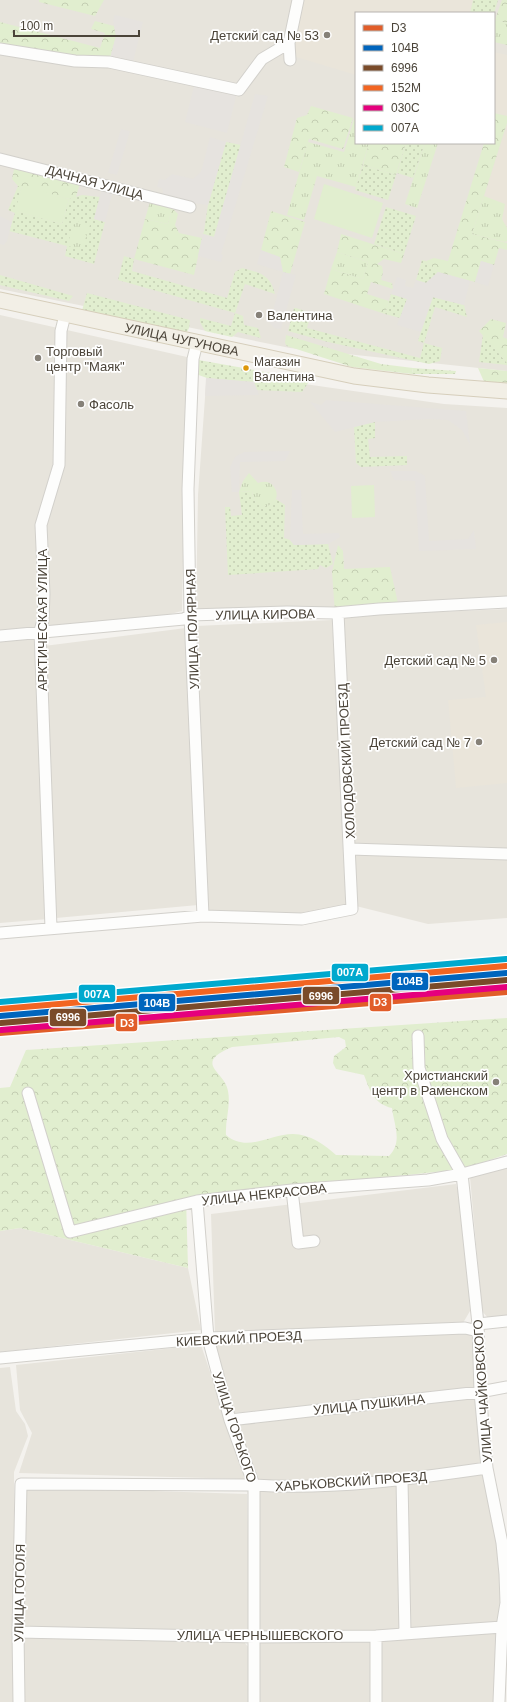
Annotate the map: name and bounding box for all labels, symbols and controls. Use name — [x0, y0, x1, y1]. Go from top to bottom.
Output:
scale bar — [14, 12, 139, 38]
legend — [355, 12, 495, 144]
text: 100 m — [20, 19, 53, 33]
text: D3 — [391, 21, 407, 35]
place label: Детский сад № 53 — [210, 28, 319, 43]
marker: Детский сад № 53 — [322, 30, 332, 40]
text: 104В — [391, 41, 419, 55]
text: 6996 — [391, 61, 418, 75]
text: 152М — [391, 81, 421, 95]
text: 030C — [391, 101, 420, 115]
text: 007А — [391, 121, 419, 135]
street label: ДАЧНАЯ УЛИЦА — [45, 162, 146, 203]
place label: Валентина — [267, 308, 333, 323]
marker: Валентина — [254, 310, 264, 320]
street label: УЛИЦА ЧУГУНОВА — [123, 320, 241, 359]
place label: Торговый центр "Маяк" — [46, 344, 125, 374]
marker: Торговый центр "Маяк" — [33, 353, 43, 363]
place label: Магазин Валентина — [254, 355, 315, 384]
marker: Магазин Валентина — [241, 363, 251, 373]
place label: Фасоль — [89, 397, 134, 412]
marker: Фасоль — [76, 399, 86, 409]
street label: АРКТИЧЕСКАЯ УЛИЦА — [35, 549, 50, 691]
street label: УЛИЦА ПОЛЯРНАЯ — [183, 568, 202, 690]
street label: УЛИЦА КИРОВА — [215, 606, 315, 623]
place label: Детский сад № 5 — [385, 653, 486, 668]
marker: Детский сад № 5 — [489, 655, 499, 665]
street label: ХОЛОДОВСКИЙ ПРОЕЗД — [335, 683, 358, 839]
place label: Детский сад № 7 — [370, 735, 471, 750]
marker: Детский сад № 7 — [474, 737, 484, 747]
line badge: 007А — [331, 963, 369, 982]
text: 007А — [337, 966, 363, 978]
line badge: 104В — [391, 972, 429, 991]
text: 104В — [397, 975, 423, 987]
line badge: 007А — [78, 984, 116, 1003]
line badge: 6996 — [302, 986, 340, 1005]
text: 007А — [84, 988, 110, 1000]
text: 6996 — [309, 990, 333, 1002]
line badge: 104В — [138, 993, 176, 1012]
line badge: D3 — [369, 993, 392, 1012]
text: D3 — [373, 996, 387, 1008]
text: 104В — [144, 997, 170, 1009]
line badge: 6996 — [49, 1008, 87, 1027]
text: 6996 — [56, 1011, 80, 1023]
line badge: D3 — [115, 1013, 138, 1032]
text: D3 — [120, 1017, 134, 1029]
place label: Христианский центр в Раменском — [372, 1068, 488, 1098]
marker: Христианский центр в Раменском — [491, 1077, 501, 1087]
street label: УЛИЦА НЕКРАСОВА — [201, 1180, 328, 1209]
street label: УЛИЦА ЧАЙКОВСКОГО — [470, 1319, 495, 1463]
street label: КИЕВСКИЙ ПРОЕЗД — [176, 1328, 303, 1349]
street label: УЛИЦА ГОРЬКОГО — [210, 1370, 259, 1484]
street label: УЛИЦА ПУШКИНА — [313, 1391, 426, 1418]
street label: ХАРЬКОВСКИЙ ПРОЕЗД — [274, 1469, 428, 1494]
street label: УЛИЦА ГОГОЛЯ — [11, 1544, 28, 1642]
street label: УЛИЦА ЧЕРНЫШЕВСКОГО — [177, 1628, 343, 1643]

